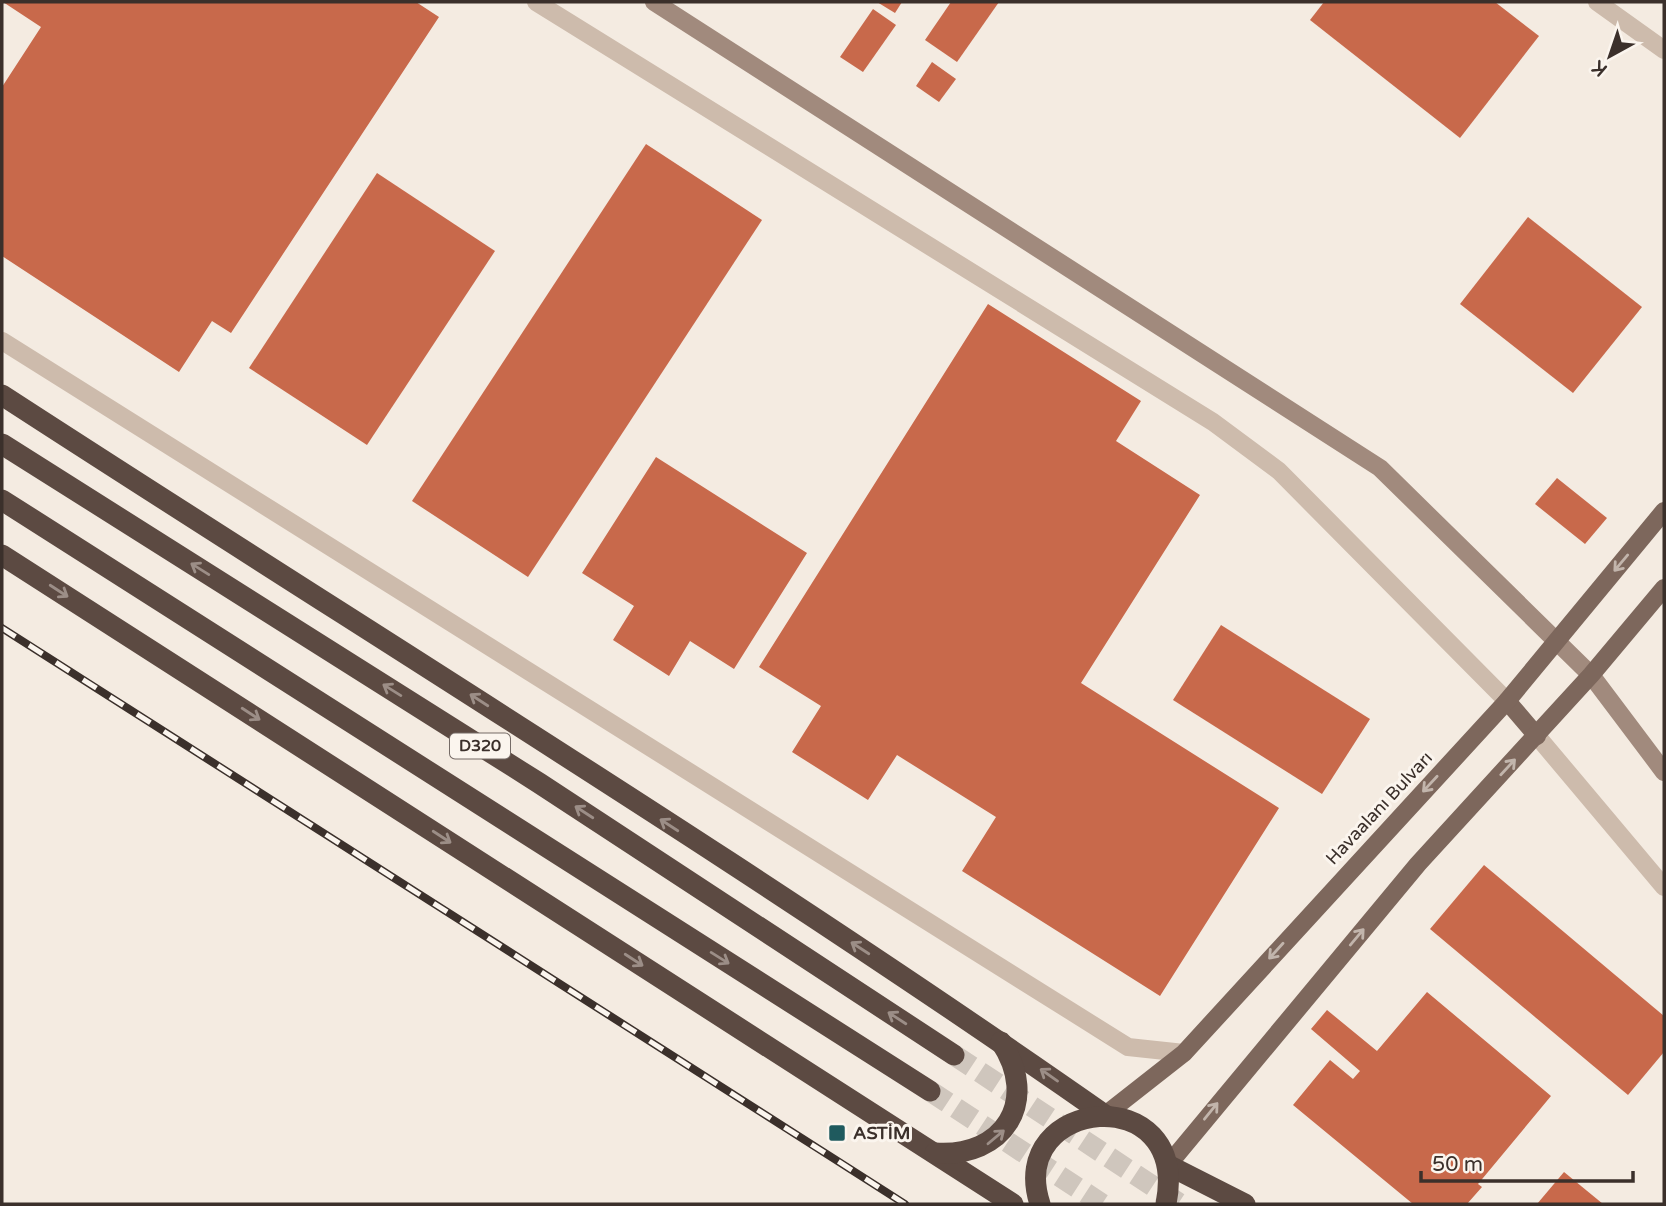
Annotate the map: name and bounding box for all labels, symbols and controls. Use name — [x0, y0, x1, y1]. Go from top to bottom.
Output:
north arrow — [1575, 21, 1645, 91]
text: K — [1588, 56, 1612, 81]
one-way arrow — [1613, 554, 1628, 572]
one-way arrow — [190, 561, 210, 575]
one-way arrow — [49, 585, 69, 599]
one-way arrow — [383, 683, 402, 698]
one-way arrow — [469, 693, 489, 707]
one-way arrow — [240, 708, 260, 722]
road number: D320 — [450, 734, 510, 758]
street label: Havaalanı Bulvarı — [1321, 747, 1437, 869]
one-way arrow — [1500, 758, 1516, 776]
one-way arrow — [1422, 775, 1438, 793]
one-way arrow — [575, 805, 594, 820]
one-way arrow — [660, 817, 679, 832]
one-way arrow — [432, 830, 451, 844]
one-way arrow — [1349, 928, 1365, 946]
one-way arrow — [851, 941, 870, 956]
one-way arrow — [1268, 942, 1284, 960]
one-way arrow — [710, 951, 730, 965]
one-way arrow — [623, 953, 643, 967]
one-way arrow — [888, 1011, 907, 1025]
one-way arrow — [1040, 1068, 1059, 1082]
one-way arrow — [1203, 1103, 1218, 1121]
place label: ASTİM — [853, 1122, 910, 1144]
marker: ASTİM — [827, 1123, 847, 1143]
one-way arrow — [987, 1129, 1005, 1145]
scale bar — [1421, 1140, 1633, 1184]
text: 50 m — [1432, 1152, 1483, 1177]

